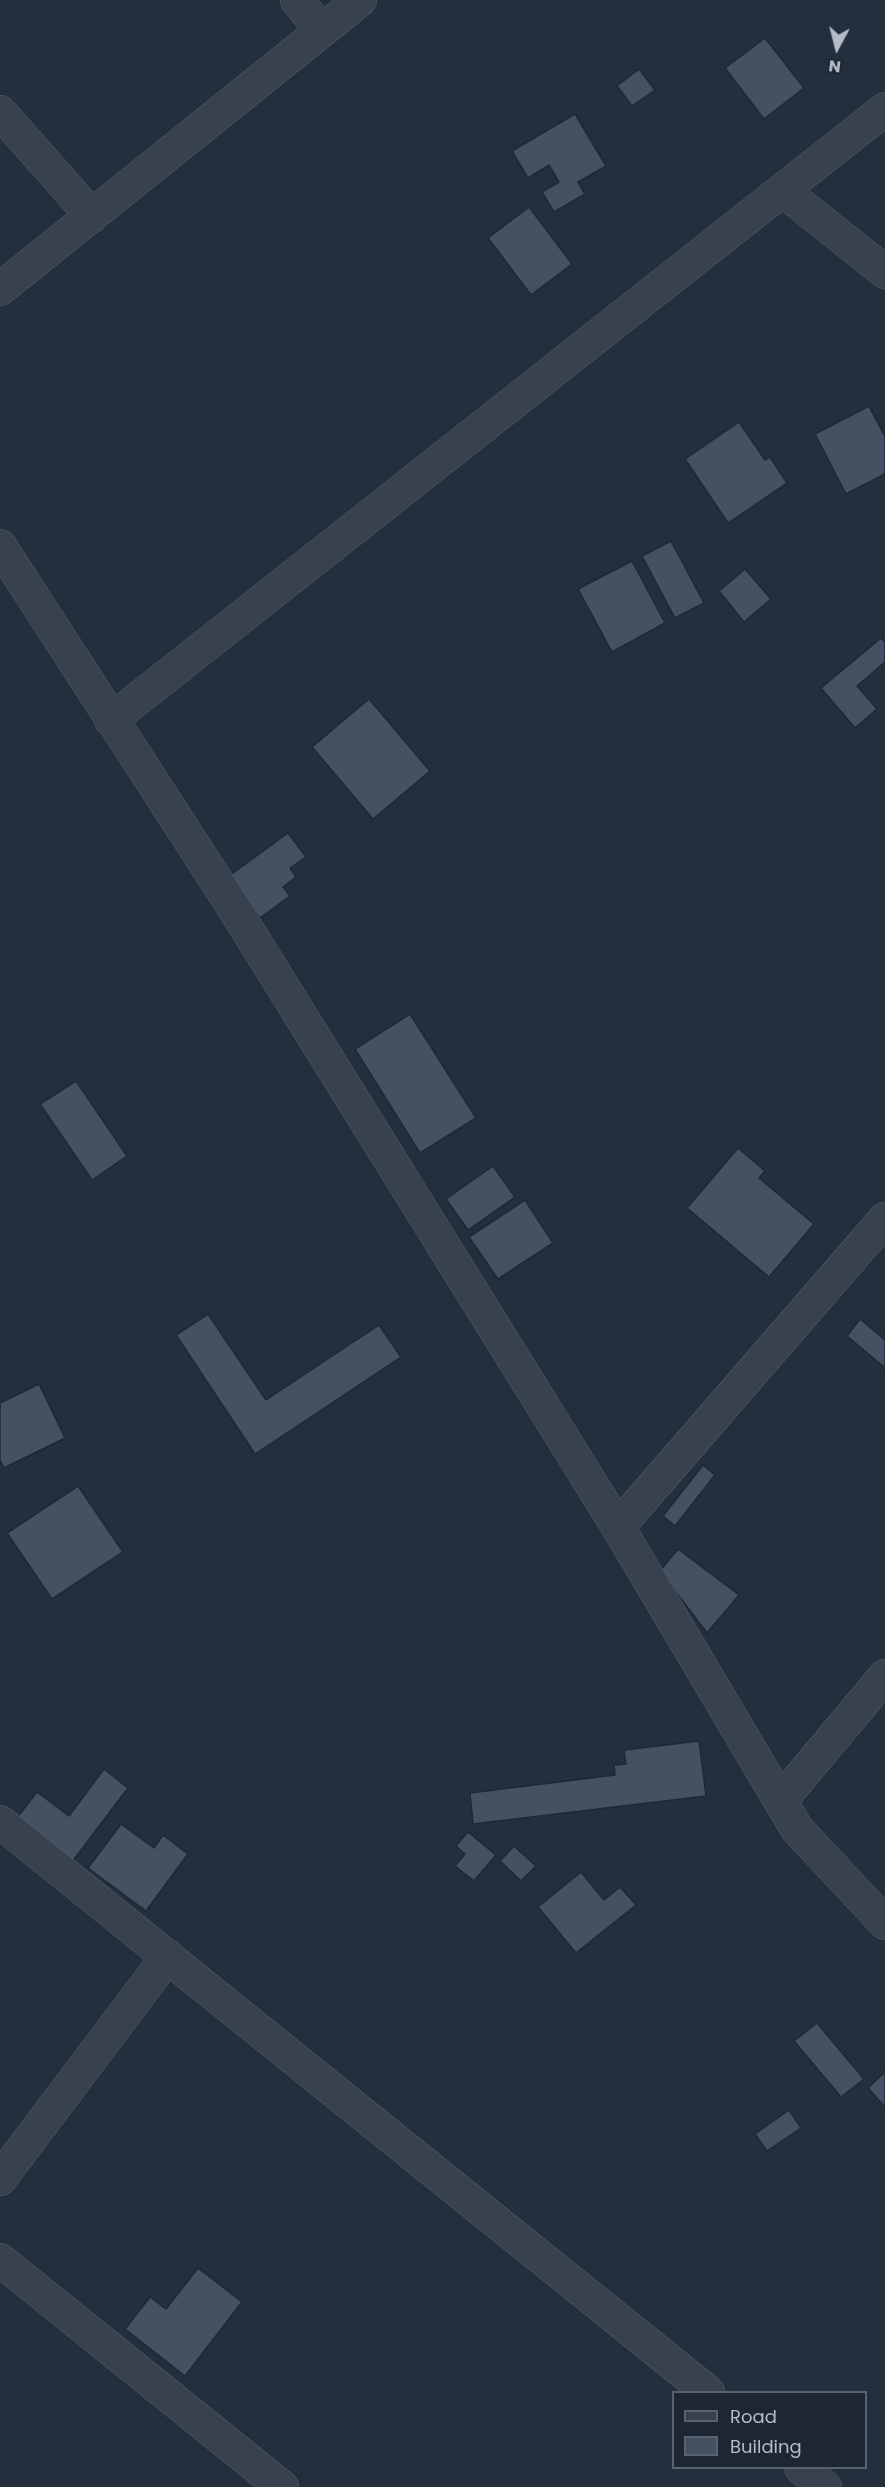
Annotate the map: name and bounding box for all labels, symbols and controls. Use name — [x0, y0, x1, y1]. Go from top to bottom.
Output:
north arrow — [807, 18, 867, 78]
text: N — [827, 54, 842, 79]
legend — [672, 2391, 867, 2469]
text: Road — [730, 2404, 777, 2429]
text: Building — [730, 2434, 802, 2459]

